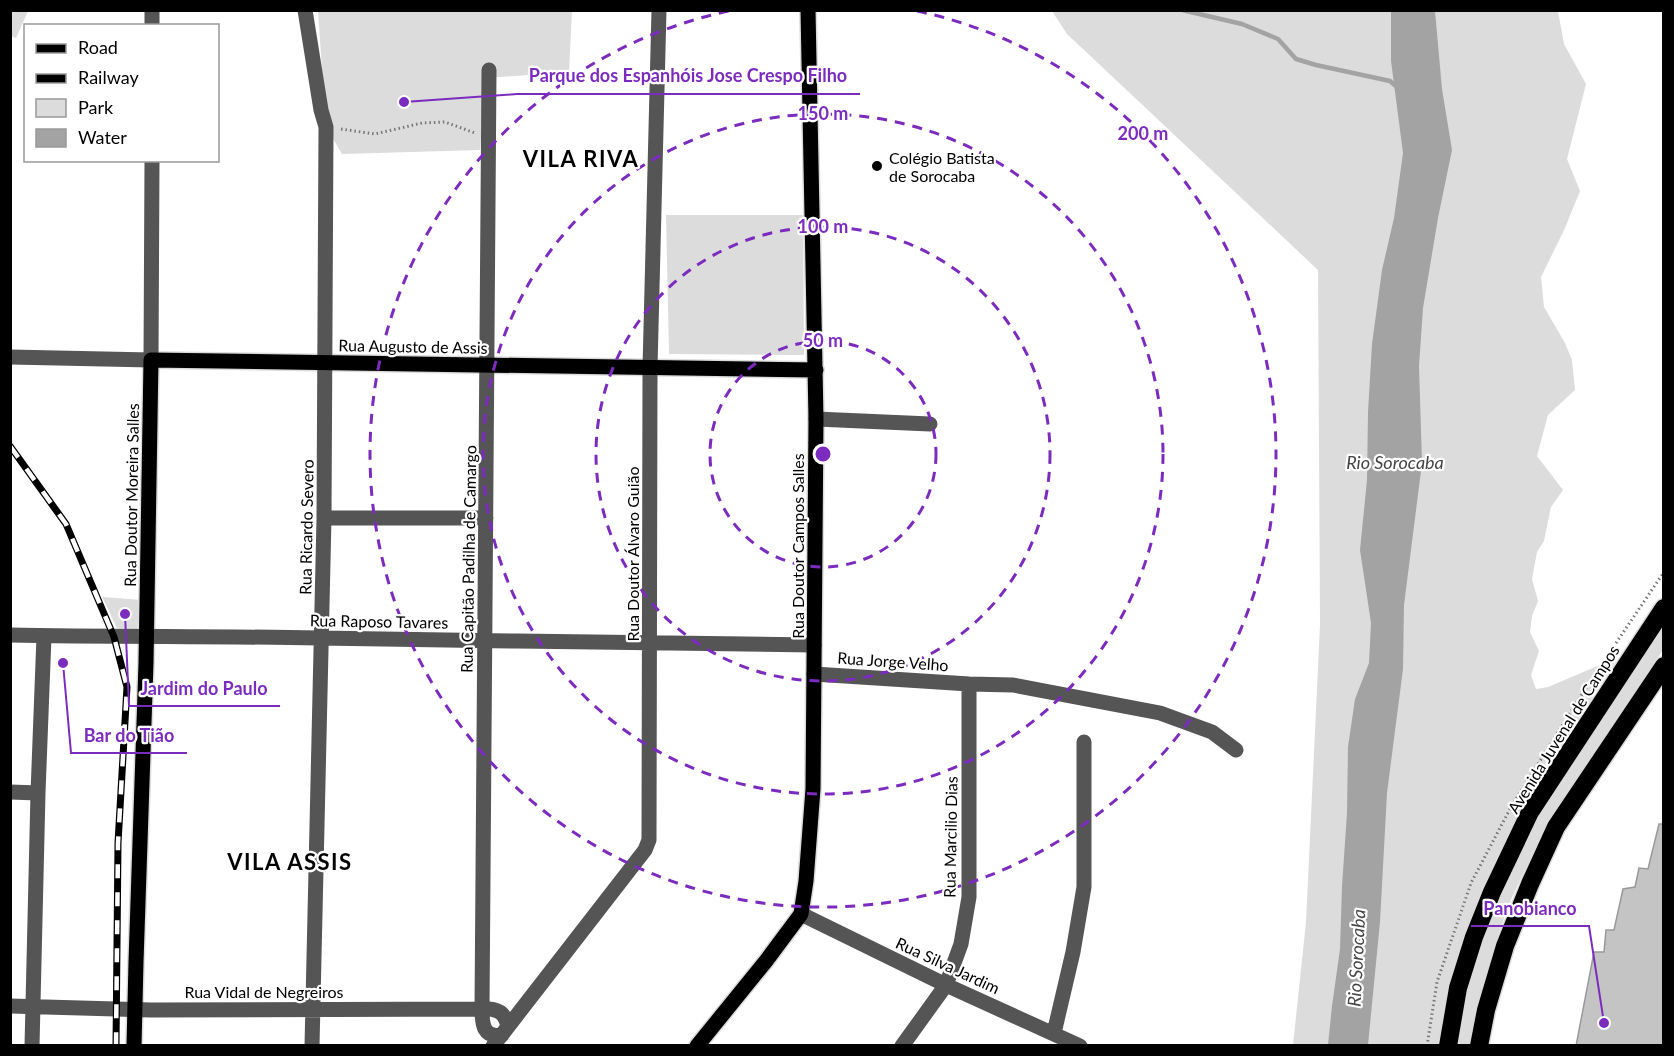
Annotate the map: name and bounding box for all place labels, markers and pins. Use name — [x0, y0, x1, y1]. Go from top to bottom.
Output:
callout: Parque dos Espanhóis Jose Crespo Filho — [517, 58, 860, 94]
place label: Colégio Batista de Sorocaba — [889, 148, 995, 185]
marker: Colégio Batista de Sorocaba — [870, 159, 884, 173]
centre of rings — [813, 444, 833, 464]
callout: Jardim do Paulo — [129, 670, 280, 706]
callout: Bar do Tião — [71, 717, 187, 753]
callout: Panobianco — [1471, 890, 1589, 926]

